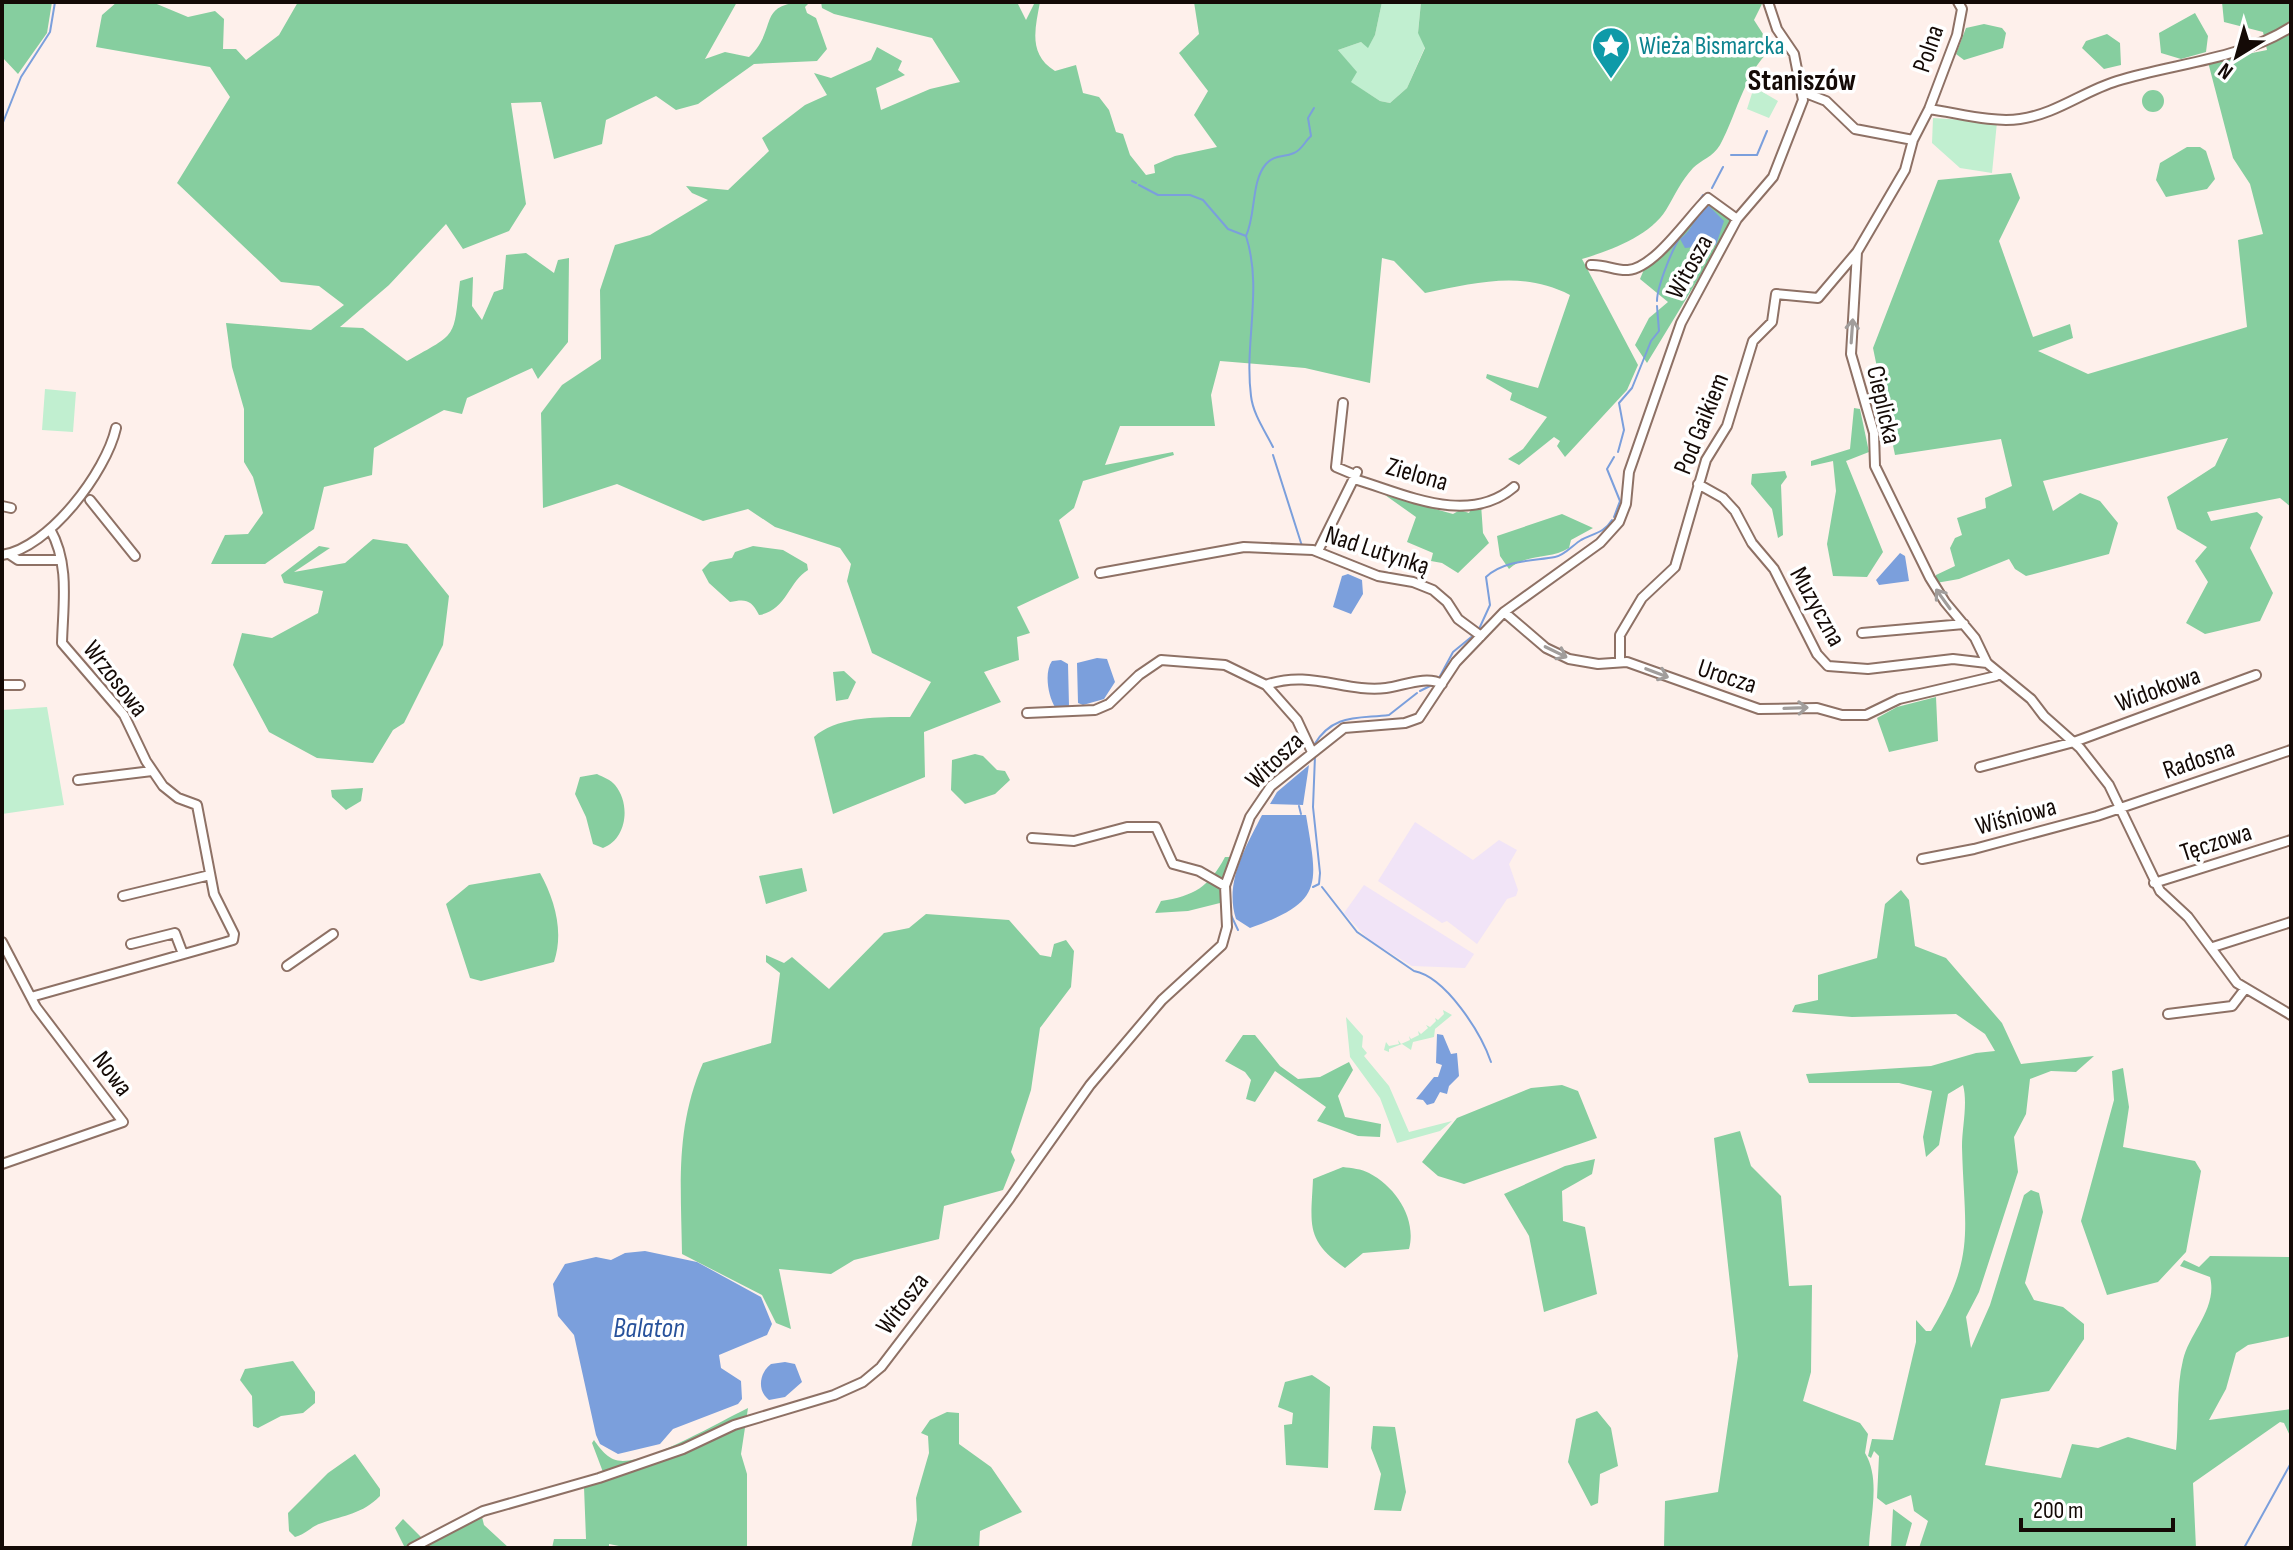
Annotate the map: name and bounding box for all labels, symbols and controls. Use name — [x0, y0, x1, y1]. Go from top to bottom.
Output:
north arrow — [2197, 16, 2277, 96]
street label: Polna — [1907, 21, 1951, 77]
place icon: Wieża Bismarcka — [1590, 25, 1632, 80]
place label: Wieża Bismarcka — [1639, 31, 1785, 62]
text: N — [2213, 56, 2239, 85]
district label: Staniszów — [1748, 63, 1856, 99]
street label: Witosza — [1660, 229, 1720, 305]
one-way arrow — [1845, 318, 1860, 345]
street label: Cieplicka — [1859, 363, 1907, 447]
street label: Pod Gaikiem — [1668, 369, 1736, 479]
street label: Zielona — [1383, 451, 1451, 499]
street label: Nad Lutynką — [1321, 520, 1433, 582]
street label: Muzyczna — [1783, 562, 1851, 652]
one-way arrow — [1935, 588, 1952, 610]
street label: Wrzosowa — [76, 635, 154, 723]
one-way arrow — [1543, 645, 1567, 661]
street label: Urocza — [1694, 653, 1760, 701]
street label: Widokowa — [2111, 660, 2205, 720]
one-way arrow — [1644, 667, 1668, 681]
one-way arrow — [1782, 701, 1809, 716]
street label: Witosza — [1240, 726, 1310, 796]
street label: Radosna — [2159, 733, 2239, 787]
street label: Wiśniowa — [1972, 791, 2060, 843]
street label: Tęczowa — [2176, 817, 2256, 869]
street label: Nowa — [85, 1045, 139, 1103]
street label: Witosza — [870, 1267, 936, 1341]
water label: Balaton — [613, 1312, 685, 1345]
scale bar — [2021, 1482, 2173, 1532]
text: 200 m — [2033, 1496, 2084, 1525]

